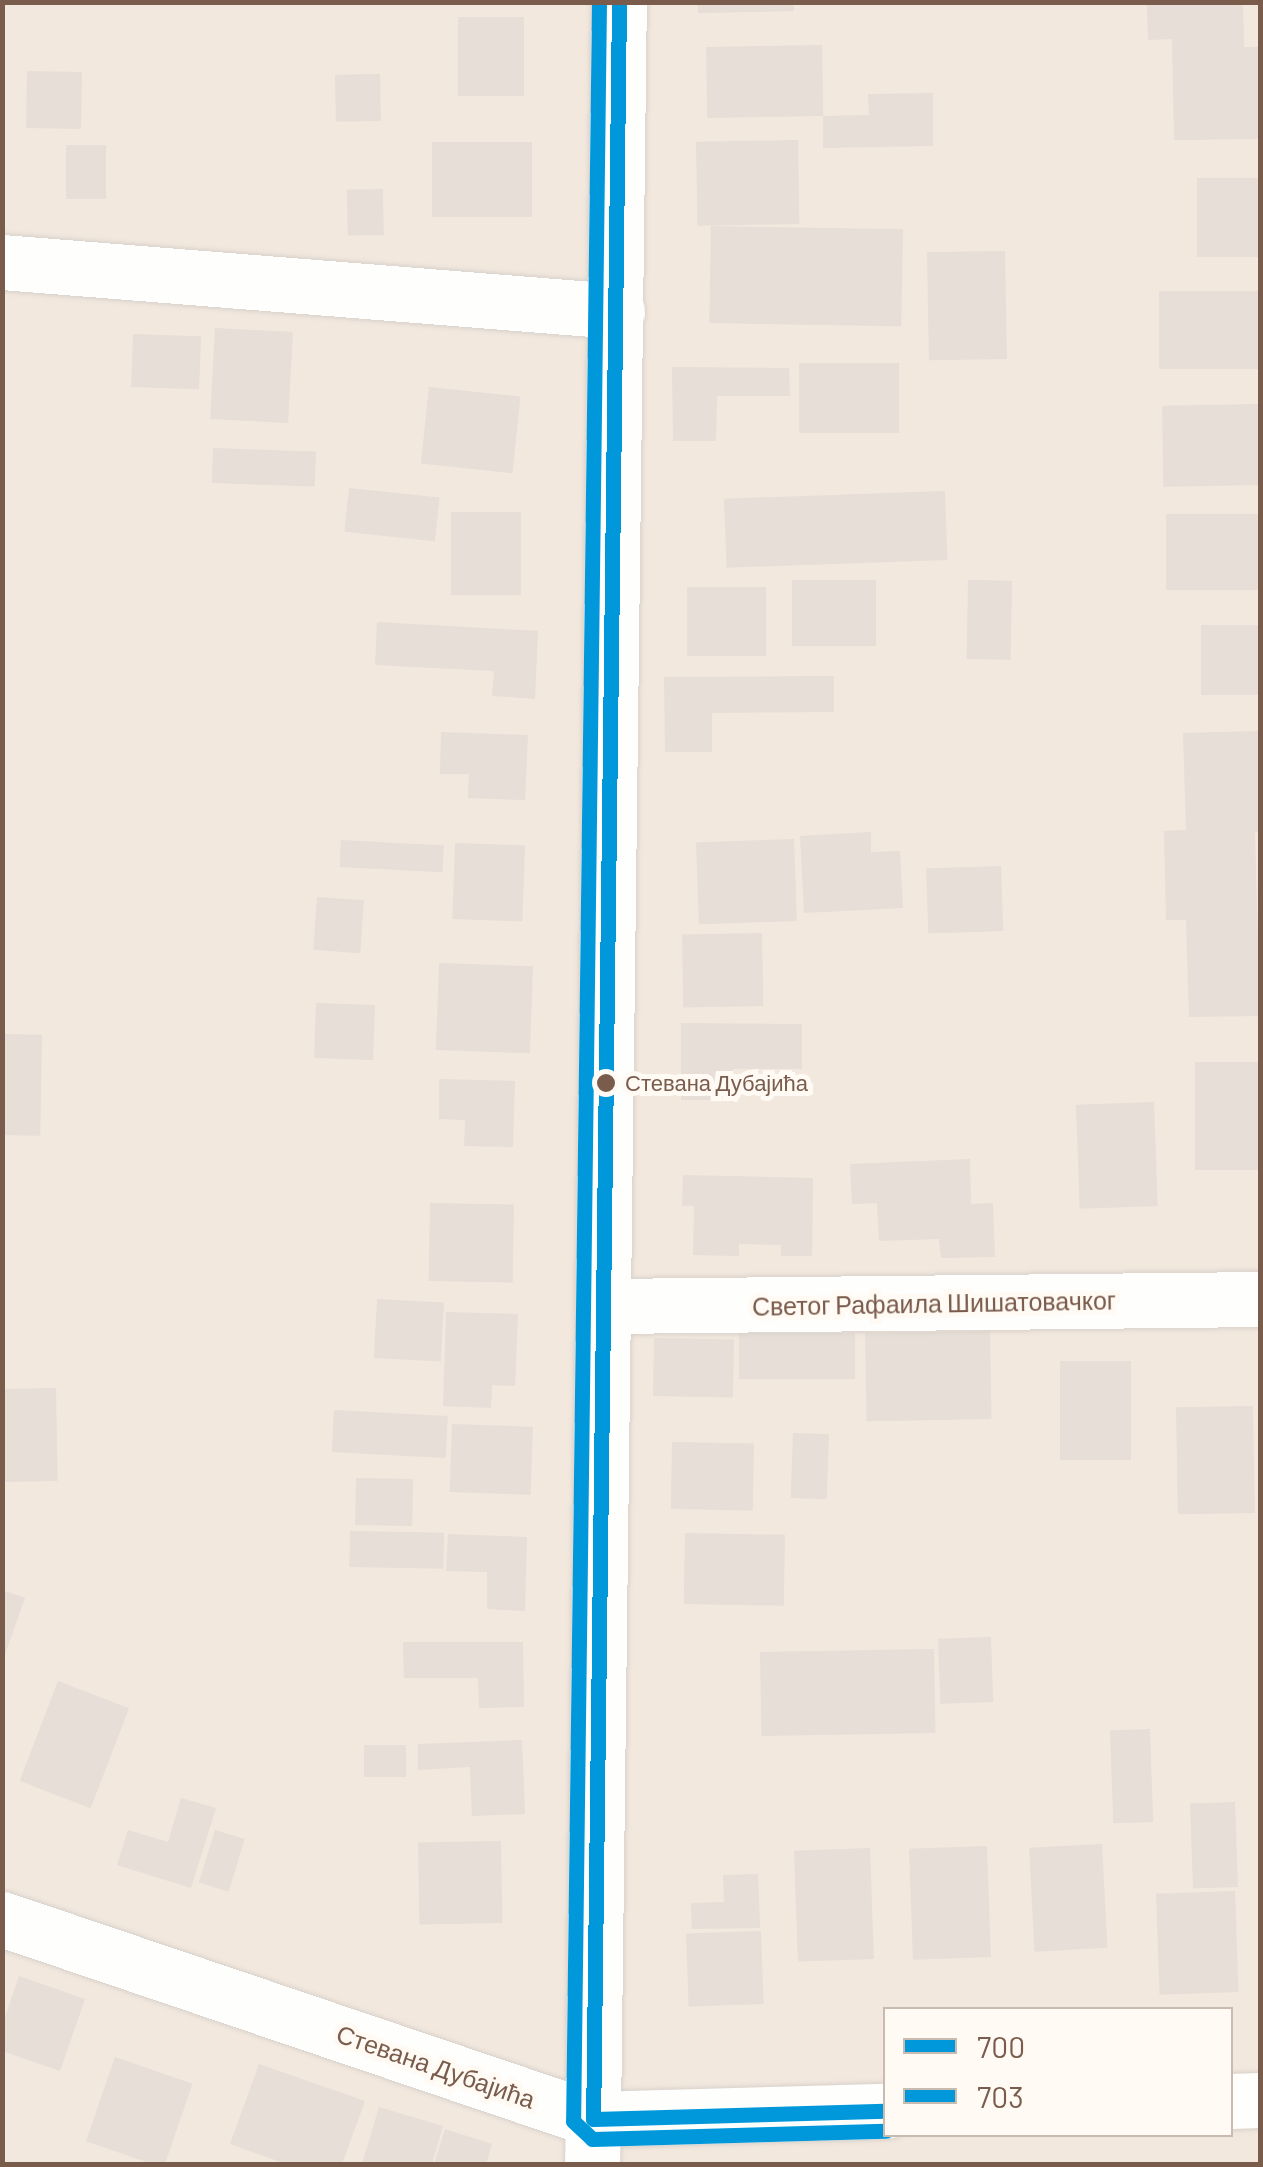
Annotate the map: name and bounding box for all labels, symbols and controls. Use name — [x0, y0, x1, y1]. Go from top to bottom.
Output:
place label: Стевана Дубајића — [625, 1070, 808, 1096]
marker: Стевана Дубајића — [596, 1073, 616, 1093]
street label: Светог Рафаила Шишатовачког — [752, 1285, 1116, 1321]
legend — [883, 2007, 1233, 2137]
street label: Стевана Дубајића — [333, 2018, 539, 2114]
text: 700 — [977, 2028, 1025, 2064]
text: 703 — [977, 2078, 1024, 2114]

